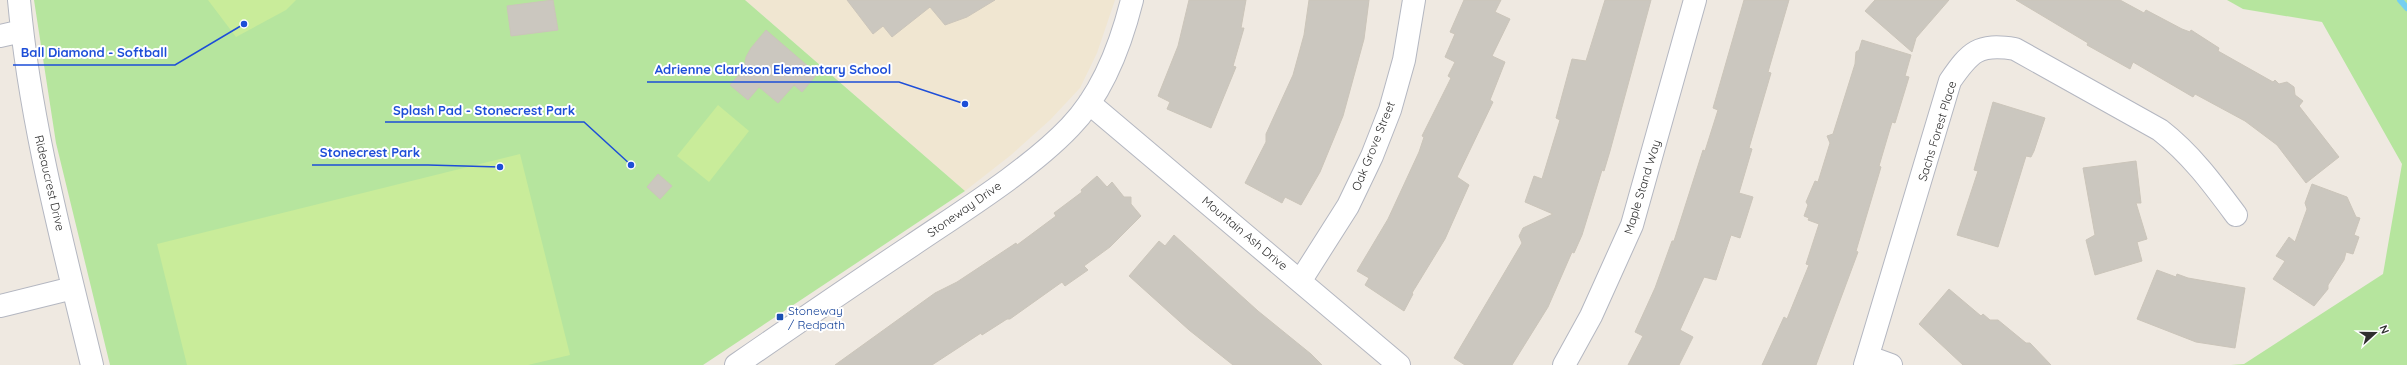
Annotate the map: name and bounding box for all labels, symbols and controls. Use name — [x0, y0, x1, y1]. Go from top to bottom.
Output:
callout: Ball Diamond - Softball — [13, 40, 175, 65]
text: Ball Diamond - Softball — [21, 44, 167, 60]
callout: Adrienne Clarkson Elementary School — [647, 57, 899, 82]
text: Adrienne Clarkson Elementary School — [655, 61, 891, 77]
street label: Sachs Forest Place — [1915, 79, 1959, 183]
callout: Splash Pad - Stonecrest Park — [385, 97, 584, 122]
street label: Oak Grove Street — [1348, 99, 1398, 193]
text: Splash Pad - Stonecrest Park — [393, 102, 575, 118]
street label: Rideaucrest Drive — [32, 134, 68, 233]
street label: Maple Stand Way — [1620, 138, 1664, 236]
callout: Stonecrest Park — [312, 140, 428, 165]
text: Stonecrest Park — [320, 144, 420, 160]
street label: Stoneway Drive — [924, 178, 1004, 240]
street label: Mountain Ash Drive — [1199, 193, 1291, 273]
place label: Stoneway / Redpath — [788, 303, 845, 332]
marker: Stoneway / Redpath — [775, 312, 785, 322]
north arrow — [2355, 313, 2395, 353]
text: N — [2376, 323, 2392, 336]

